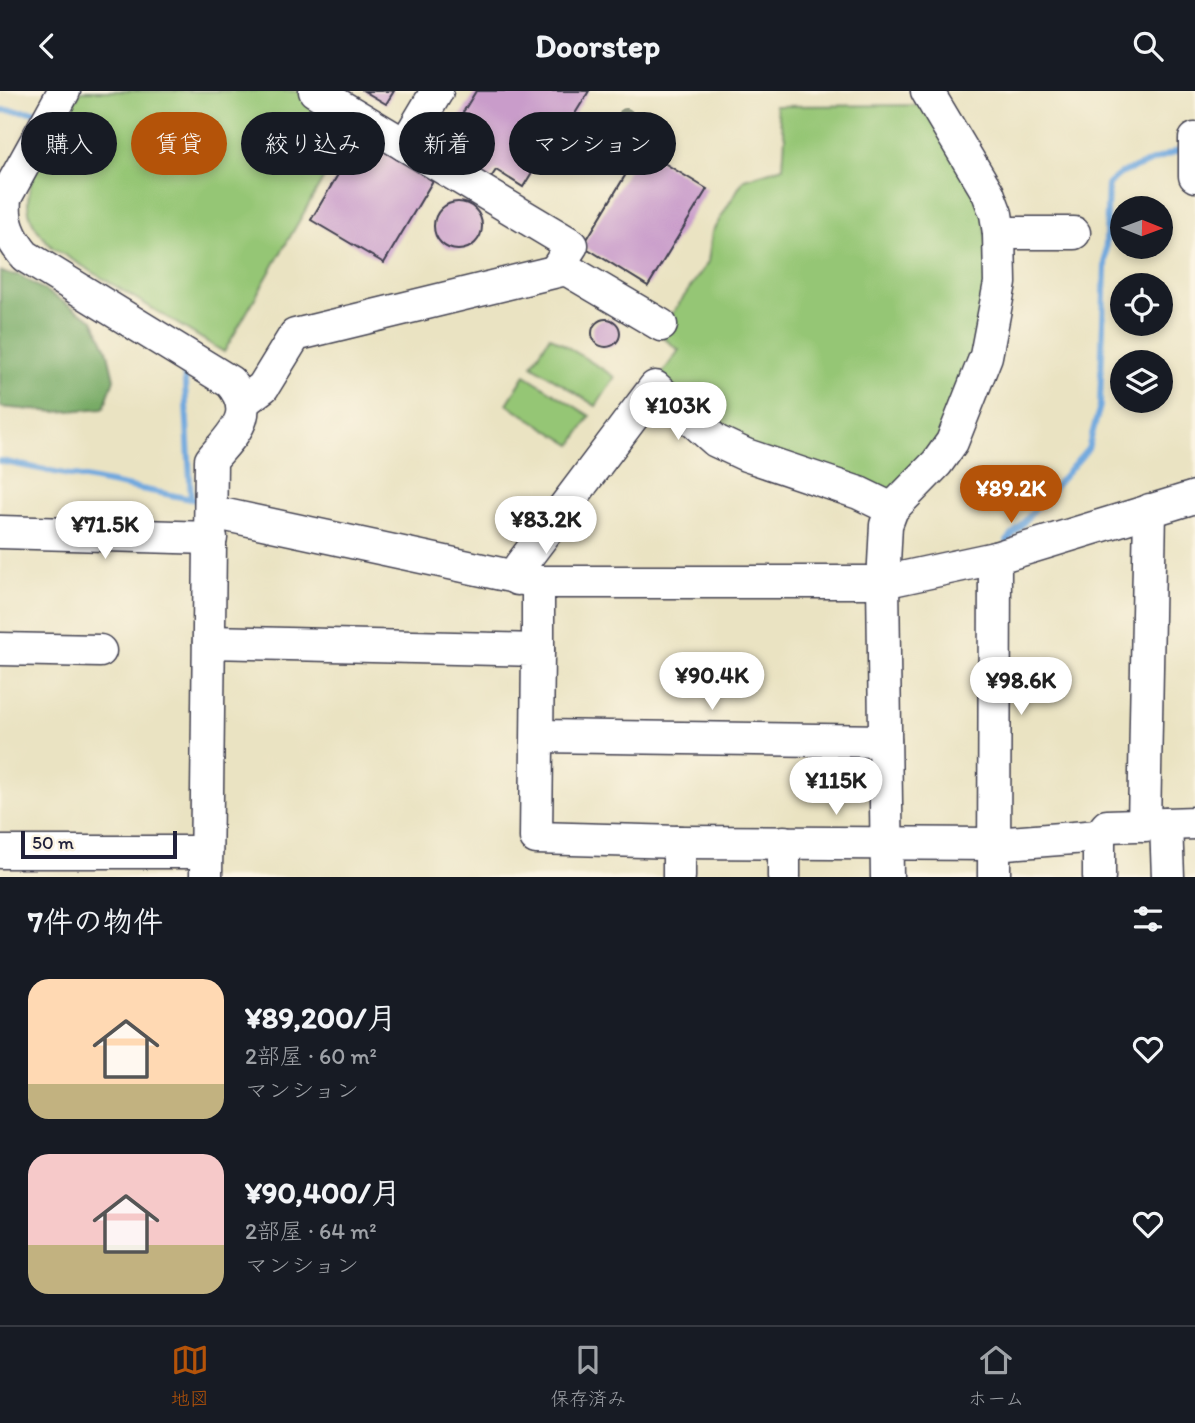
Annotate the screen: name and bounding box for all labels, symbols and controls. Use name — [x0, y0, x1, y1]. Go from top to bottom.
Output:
icon: back — [28, 27, 66, 65]
text: Doorstep — [535, 27, 660, 65]
icon: search — [1129, 27, 1167, 65]
chip: 購入 — [21, 112, 117, 175]
chip: 賃貸 — [131, 112, 227, 175]
chip: 絞り込み — [241, 112, 385, 175]
chip: 新着 — [399, 112, 495, 175]
chip: マンション — [509, 112, 676, 175]
north arrow — [1110, 196, 1172, 259]
map controls — [1110, 196, 1173, 413]
button: locate — [1110, 273, 1173, 336]
button: layers — [1110, 350, 1173, 413]
pin: ¥103K — [629, 383, 727, 442]
text: ¥103K — [646, 391, 710, 419]
pin: ¥89.2K — [954, 465, 1068, 525]
text: ¥89.2K — [976, 474, 1046, 502]
pin: ¥83.2K — [489, 497, 603, 556]
pin: ¥71.5K — [48, 501, 162, 561]
text: ¥83.2K — [511, 505, 581, 533]
text: ¥71.5K — [71, 510, 139, 538]
pin: ¥90.4K — [655, 653, 769, 712]
pin: ¥98.6K — [964, 657, 1078, 717]
text: ¥90.4K — [675, 661, 749, 689]
text: ¥98.6K — [986, 666, 1056, 694]
pin: ¥115K — [787, 757, 885, 817]
text: ¥115K — [806, 766, 867, 794]
scale bar — [21, 828, 177, 860]
text: 50 m — [32, 831, 74, 854]
icon: filters — [1129, 900, 1167, 938]
text: 7件の物件 — [28, 903, 163, 940]
text: ¥89,200/月 — [245, 999, 396, 1036]
icon: home — [84, 1007, 168, 1091]
icon: heart — [1129, 1030, 1167, 1068]
text: 2部屋 · 60 m² — [245, 1042, 377, 1070]
text: マンション — [245, 1076, 359, 1104]
text: ¥90,400/月 — [245, 1174, 401, 1211]
icon: home — [84, 1182, 168, 1266]
icon: heart — [1129, 1205, 1167, 1243]
text: 2部屋 · 64 m² — [245, 1217, 377, 1245]
text: マンション — [245, 1251, 359, 1279]
tab: 地図 — [171, 1341, 209, 1410]
tab: 保存済み — [550, 1341, 626, 1410]
tab: ホーム — [968, 1341, 1024, 1410]

